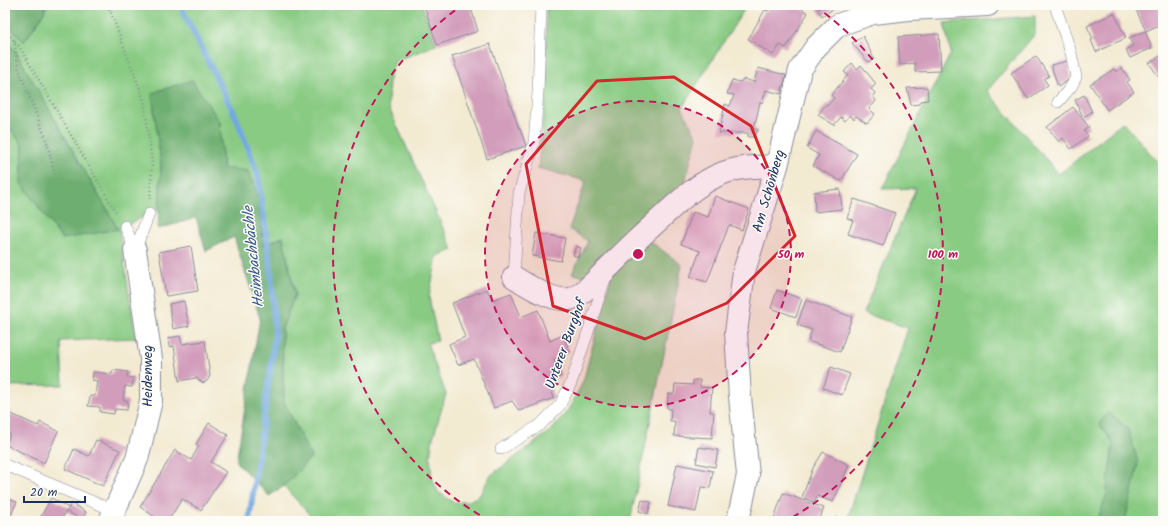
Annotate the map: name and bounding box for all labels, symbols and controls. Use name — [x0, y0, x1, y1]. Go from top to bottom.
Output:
street label: Am Schönberg — [747, 147, 791, 235]
water label: Heimbachbächle — [237, 204, 271, 309]
text: 50 m — [777, 245, 805, 264]
text: 100 m — [928, 245, 958, 264]
centre of rings — [631, 247, 645, 261]
street label: Unterer Burghof — [539, 294, 593, 392]
street label: Heidenweg — [137, 345, 159, 407]
scale bar — [24, 478, 85, 504]
text: 20 m — [30, 483, 58, 502]

